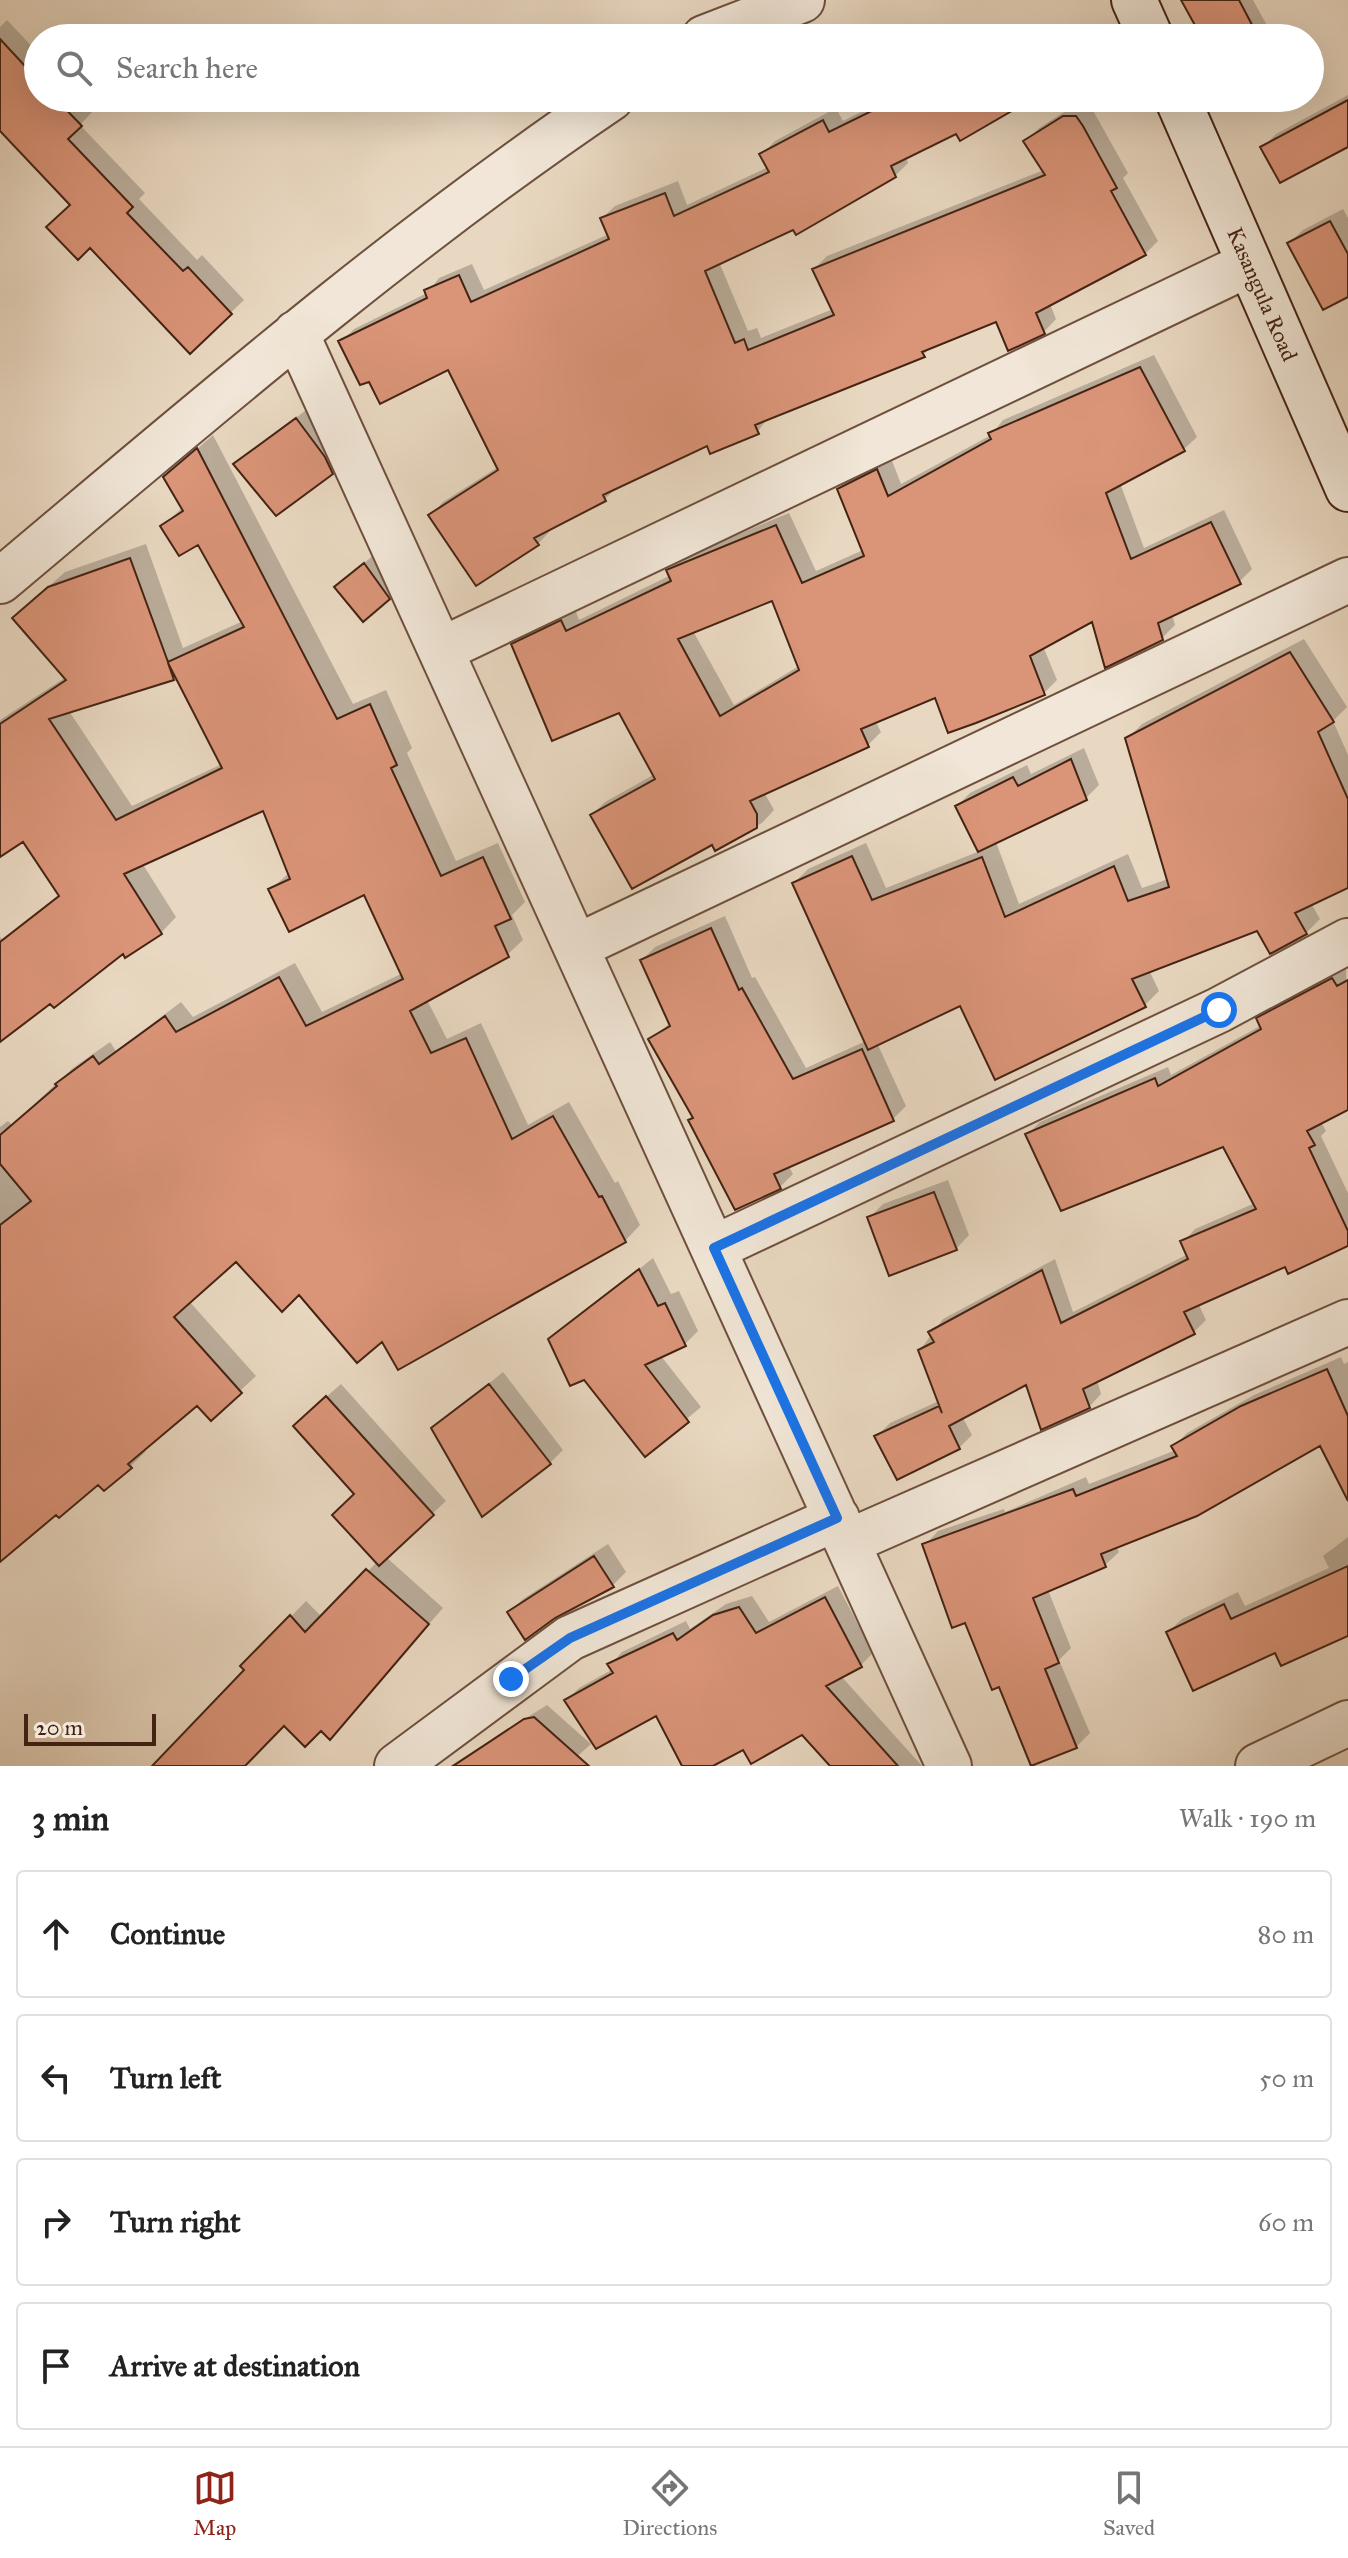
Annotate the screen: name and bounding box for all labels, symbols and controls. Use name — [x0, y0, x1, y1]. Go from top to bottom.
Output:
search box — [24, 24, 1324, 112]
icon: search — [52, 46, 96, 90]
text: Search here — [116, 50, 258, 86]
street label: Kasangula Road — [1221, 223, 1303, 365]
route start — [1201, 992, 1237, 1028]
route end — [493, 1661, 529, 1697]
scale bar — [24, 1710, 156, 1746]
text: 20 m — [36, 1714, 83, 1741]
text: 3 min — [32, 1798, 109, 1839]
text: Walk · 190 m — [1179, 1802, 1316, 1834]
icon: ahead — [34, 1912, 78, 1956]
text: Continue — [110, 1916, 225, 1952]
text: 80 m — [1258, 1918, 1314, 1950]
icon: left — [34, 2056, 78, 2100]
text: Turn left — [110, 2060, 221, 2096]
text: 50 m — [1259, 2062, 1314, 2094]
icon: right — [34, 2200, 78, 2244]
text: Turn right — [110, 2204, 241, 2240]
text: 60 m — [1258, 2206, 1314, 2238]
icon: arrive — [34, 2344, 78, 2388]
text: Arrive at destination — [110, 2348, 360, 2384]
tab: Map — [193, 2466, 237, 2541]
tab: Directions — [622, 2466, 717, 2541]
tab: Saved — [1103, 2466, 1155, 2541]

